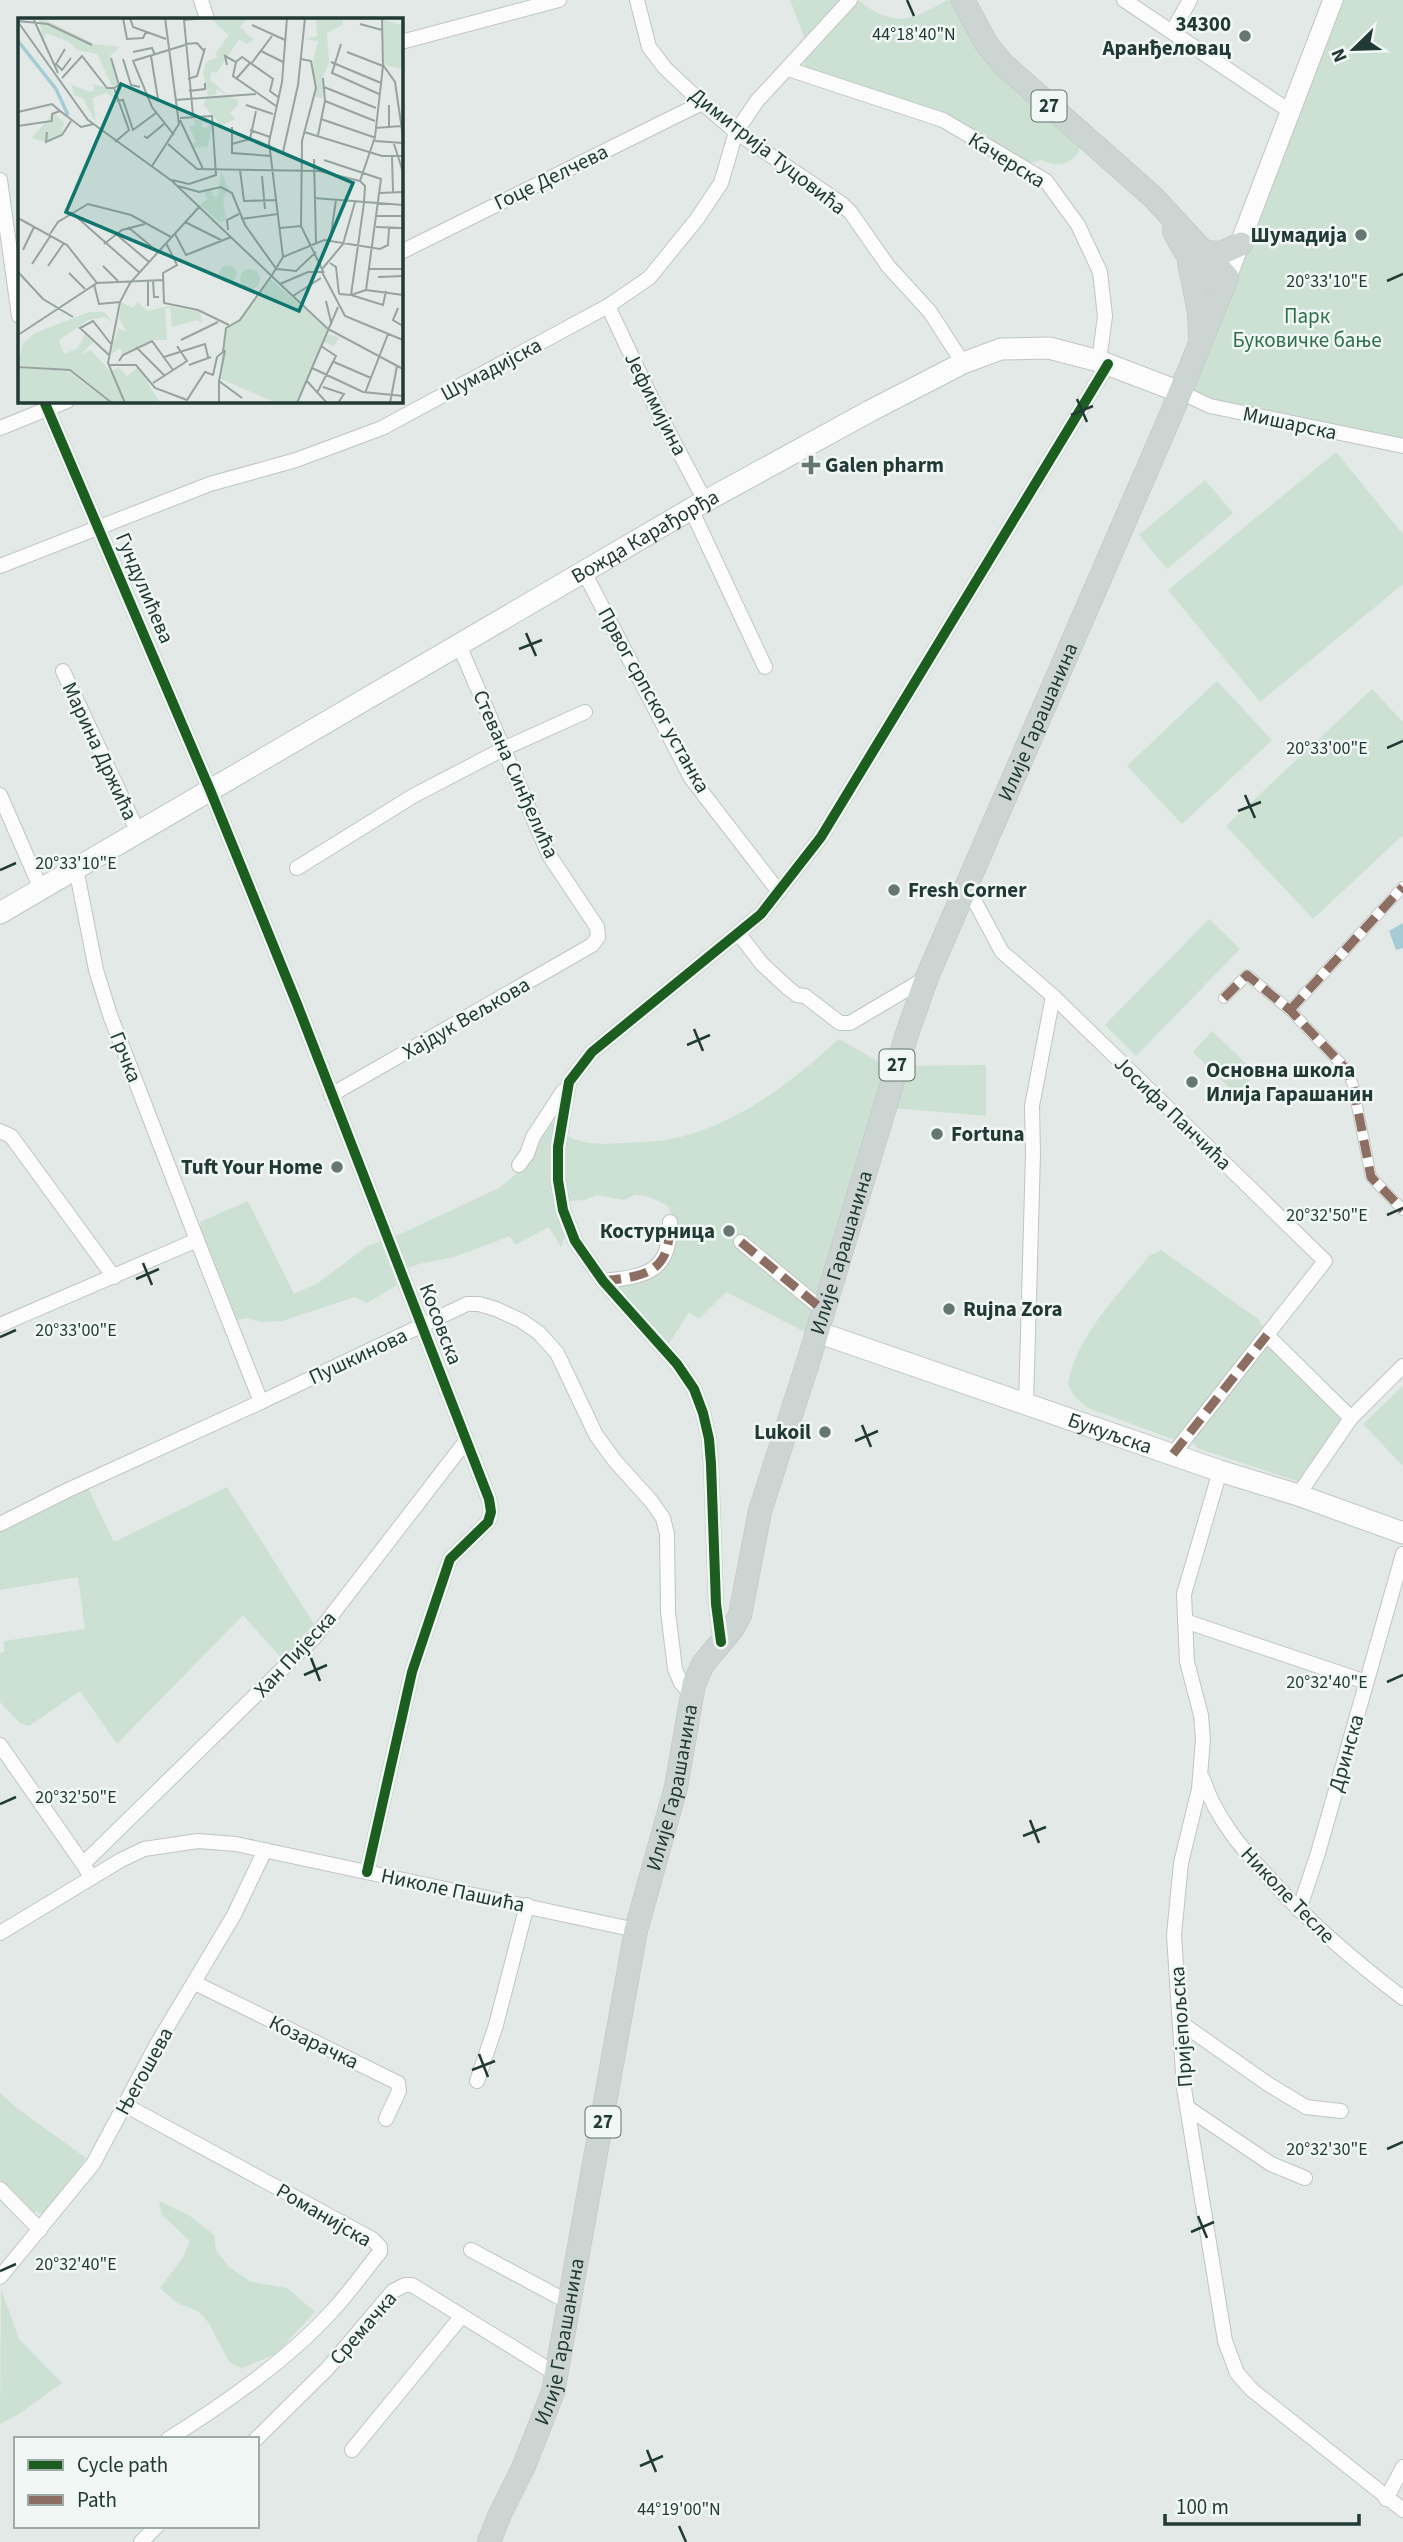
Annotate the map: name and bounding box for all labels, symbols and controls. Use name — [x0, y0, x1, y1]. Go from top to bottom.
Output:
place label: 34300 Аранђеловац — [1102, 9, 1231, 63]
north arrow — [1319, 14, 1389, 84]
inset map — [18, 18, 402, 402]
text: 44°18'40"N — [872, 22, 956, 47]
marker: 34300 Аранђеловац — [1237, 28, 1253, 44]
text: N — [1325, 44, 1355, 66]
street label: Димитрија Туцовића — [683, 80, 853, 222]
road number: 27 — [1032, 90, 1066, 122]
street label: Качерска — [963, 125, 1051, 195]
street label: Гоце Делчева — [489, 136, 613, 218]
place label: Шумадија — [1251, 220, 1347, 250]
marker: Шумадија — [1353, 227, 1369, 243]
text: 20°33'10"E — [1286, 269, 1368, 294]
park label: Парк Буковичке бање — [1232, 301, 1382, 355]
street label: Шумадијска — [435, 330, 547, 408]
street label: Јефимијина — [617, 347, 695, 461]
street label: Мишарска — [1240, 398, 1340, 448]
place label: Galen pharm — [825, 450, 944, 480]
marker: Galen pharm — [803, 457, 819, 473]
street label: Вожда Карађорђа — [565, 482, 724, 591]
street label: Гундулићева — [108, 528, 182, 648]
street label: Првог српског устанка — [590, 602, 718, 798]
street label: Илије Гарашанина — [990, 638, 1085, 806]
street label: Марина Држића — [55, 677, 145, 825]
street label: Стевана Синђелића — [465, 685, 567, 863]
text: 20°33'00"E — [1286, 736, 1368, 761]
text: 20°33'10"E — [35, 851, 117, 876]
place label: Fresh Corner — [908, 875, 1027, 905]
marker: Fresh Corner — [886, 882, 902, 898]
street label: Хајдук Вељкова — [397, 969, 535, 1067]
street label: Грчка — [102, 1027, 150, 1087]
street label: Јосифа Панчића — [1107, 1049, 1239, 1177]
road number: 27 — [880, 1050, 914, 1080]
place label: Основна школа Илија Гарашанин — [1206, 1055, 1373, 1109]
marker: Основна школа Илија Гарашанин — [1184, 1074, 1200, 1090]
place label: Fortuna — [951, 1119, 1025, 1149]
marker: Fortuna — [929, 1126, 945, 1142]
place label: Tuft Your Home — [181, 1152, 323, 1182]
marker: Tuft Your Home — [329, 1159, 345, 1175]
street label: Илије Гарашанина — [802, 1167, 880, 1338]
text: 20°32'50"E — [1286, 1203, 1368, 1228]
place label: Костурница — [600, 1216, 715, 1246]
marker: Костурница — [721, 1223, 737, 1239]
street label: Косовска — [412, 1279, 470, 1369]
place label: Rujna Zora — [963, 1294, 1063, 1324]
marker: Rujna Zora — [941, 1301, 957, 1317]
text: 20°33'00"E — [35, 1318, 117, 1343]
street label: Пушкинова — [304, 1320, 412, 1392]
street label: Букуљска — [1064, 1405, 1156, 1461]
place label: Lukoil — [754, 1417, 811, 1447]
marker: Lukoil — [817, 1424, 833, 1440]
street label: Хан Пијеска — [247, 1604, 343, 1704]
text: 20°32'40"E — [1286, 1670, 1368, 1695]
street label: Илије Гарашанина — [638, 1702, 705, 1874]
street label: Дринска — [1321, 1711, 1371, 1795]
text: 20°32'50"E — [35, 1785, 117, 1810]
street label: Николе Тесле — [1234, 1840, 1342, 1950]
street label: Николе Пашића — [378, 1860, 528, 1920]
street label: Пријепољска — [1162, 1965, 1200, 2089]
street label: Козарачка — [264, 2007, 364, 2077]
street label: Његошева — [108, 2022, 180, 2120]
road number: 27 — [586, 2106, 620, 2138]
text: 20°32'30"E — [1286, 2137, 1368, 2162]
street label: Романијска — [271, 2176, 377, 2254]
text: 20°32'40"E — [35, 2252, 117, 2277]
street label: Илије Гарашанина — [527, 2256, 592, 2429]
street label: Сремачка — [322, 2284, 404, 2372]
legend — [14, 2437, 259, 2528]
text: Cycle path — [77, 2450, 168, 2480]
scale bar — [1165, 2482, 1359, 2526]
text: Path — [77, 2485, 117, 2515]
text: 100 m — [1176, 2492, 1229, 2522]
text: 44°19'00"N — [637, 2497, 721, 2522]

